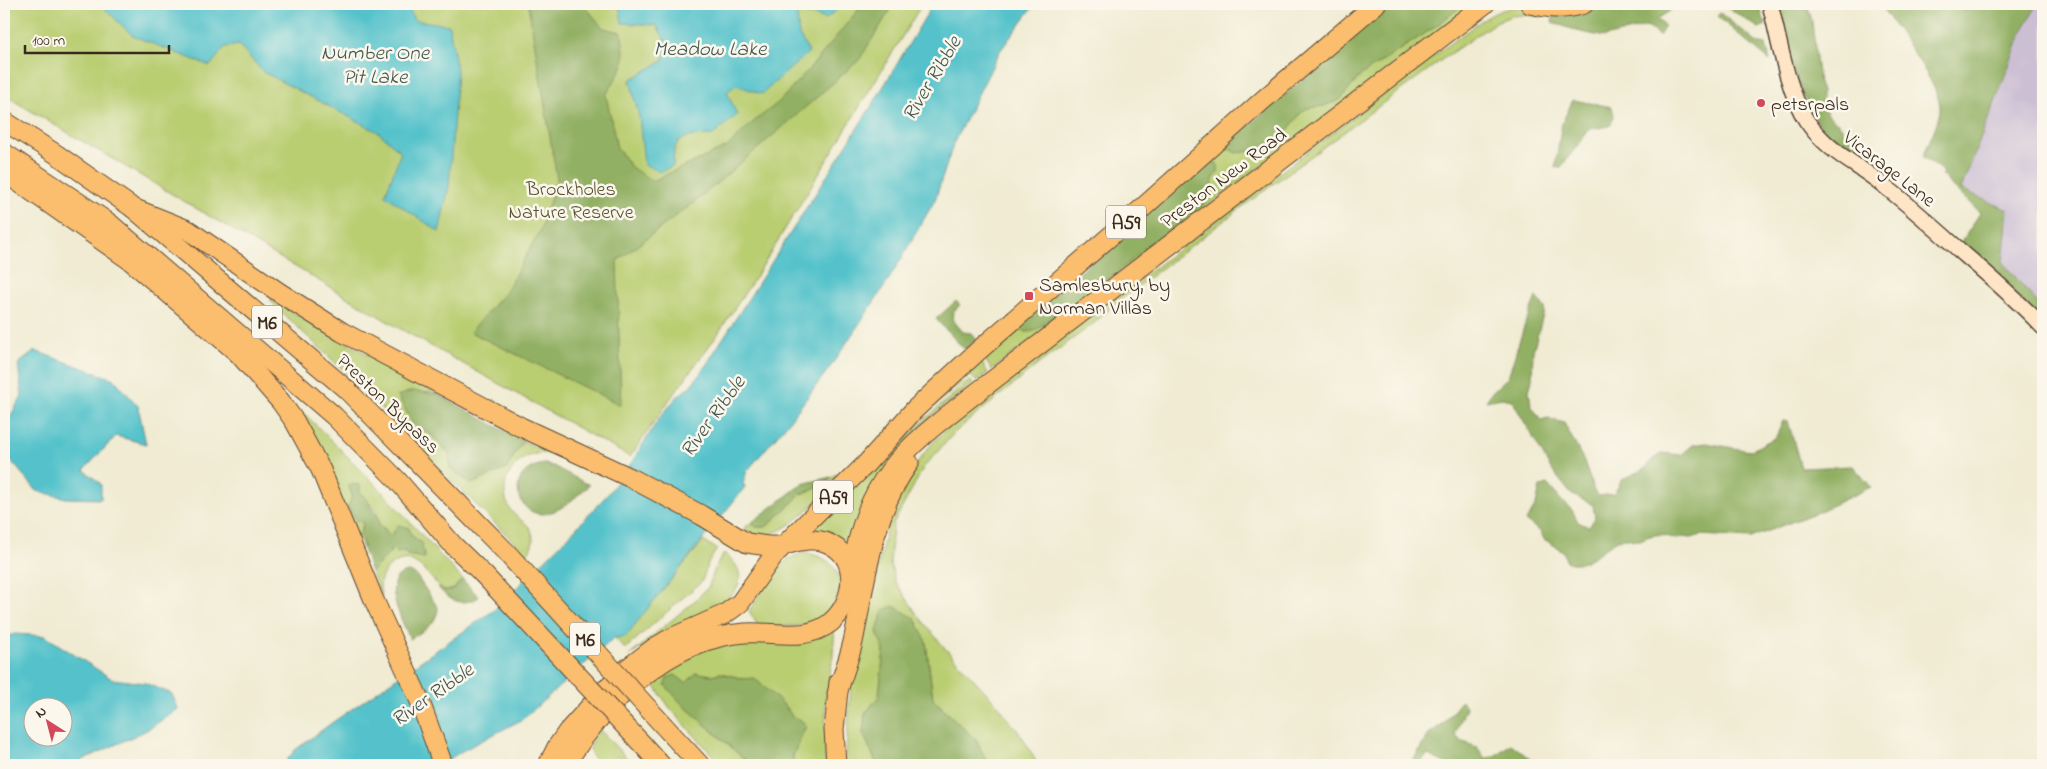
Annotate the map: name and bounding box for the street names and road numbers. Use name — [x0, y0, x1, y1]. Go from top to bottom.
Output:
street label: Preston New Road — [1155, 122, 1294, 236]
street label: Vicarage Lane — [1835, 124, 1941, 216]
road number: A59 — [1106, 206, 1146, 238]
road number: M6 — [252, 306, 282, 338]
street label: Preston Bypass — [329, 348, 446, 462]
road number: A59 — [813, 481, 853, 514]
road number: M6 — [570, 622, 600, 656]

